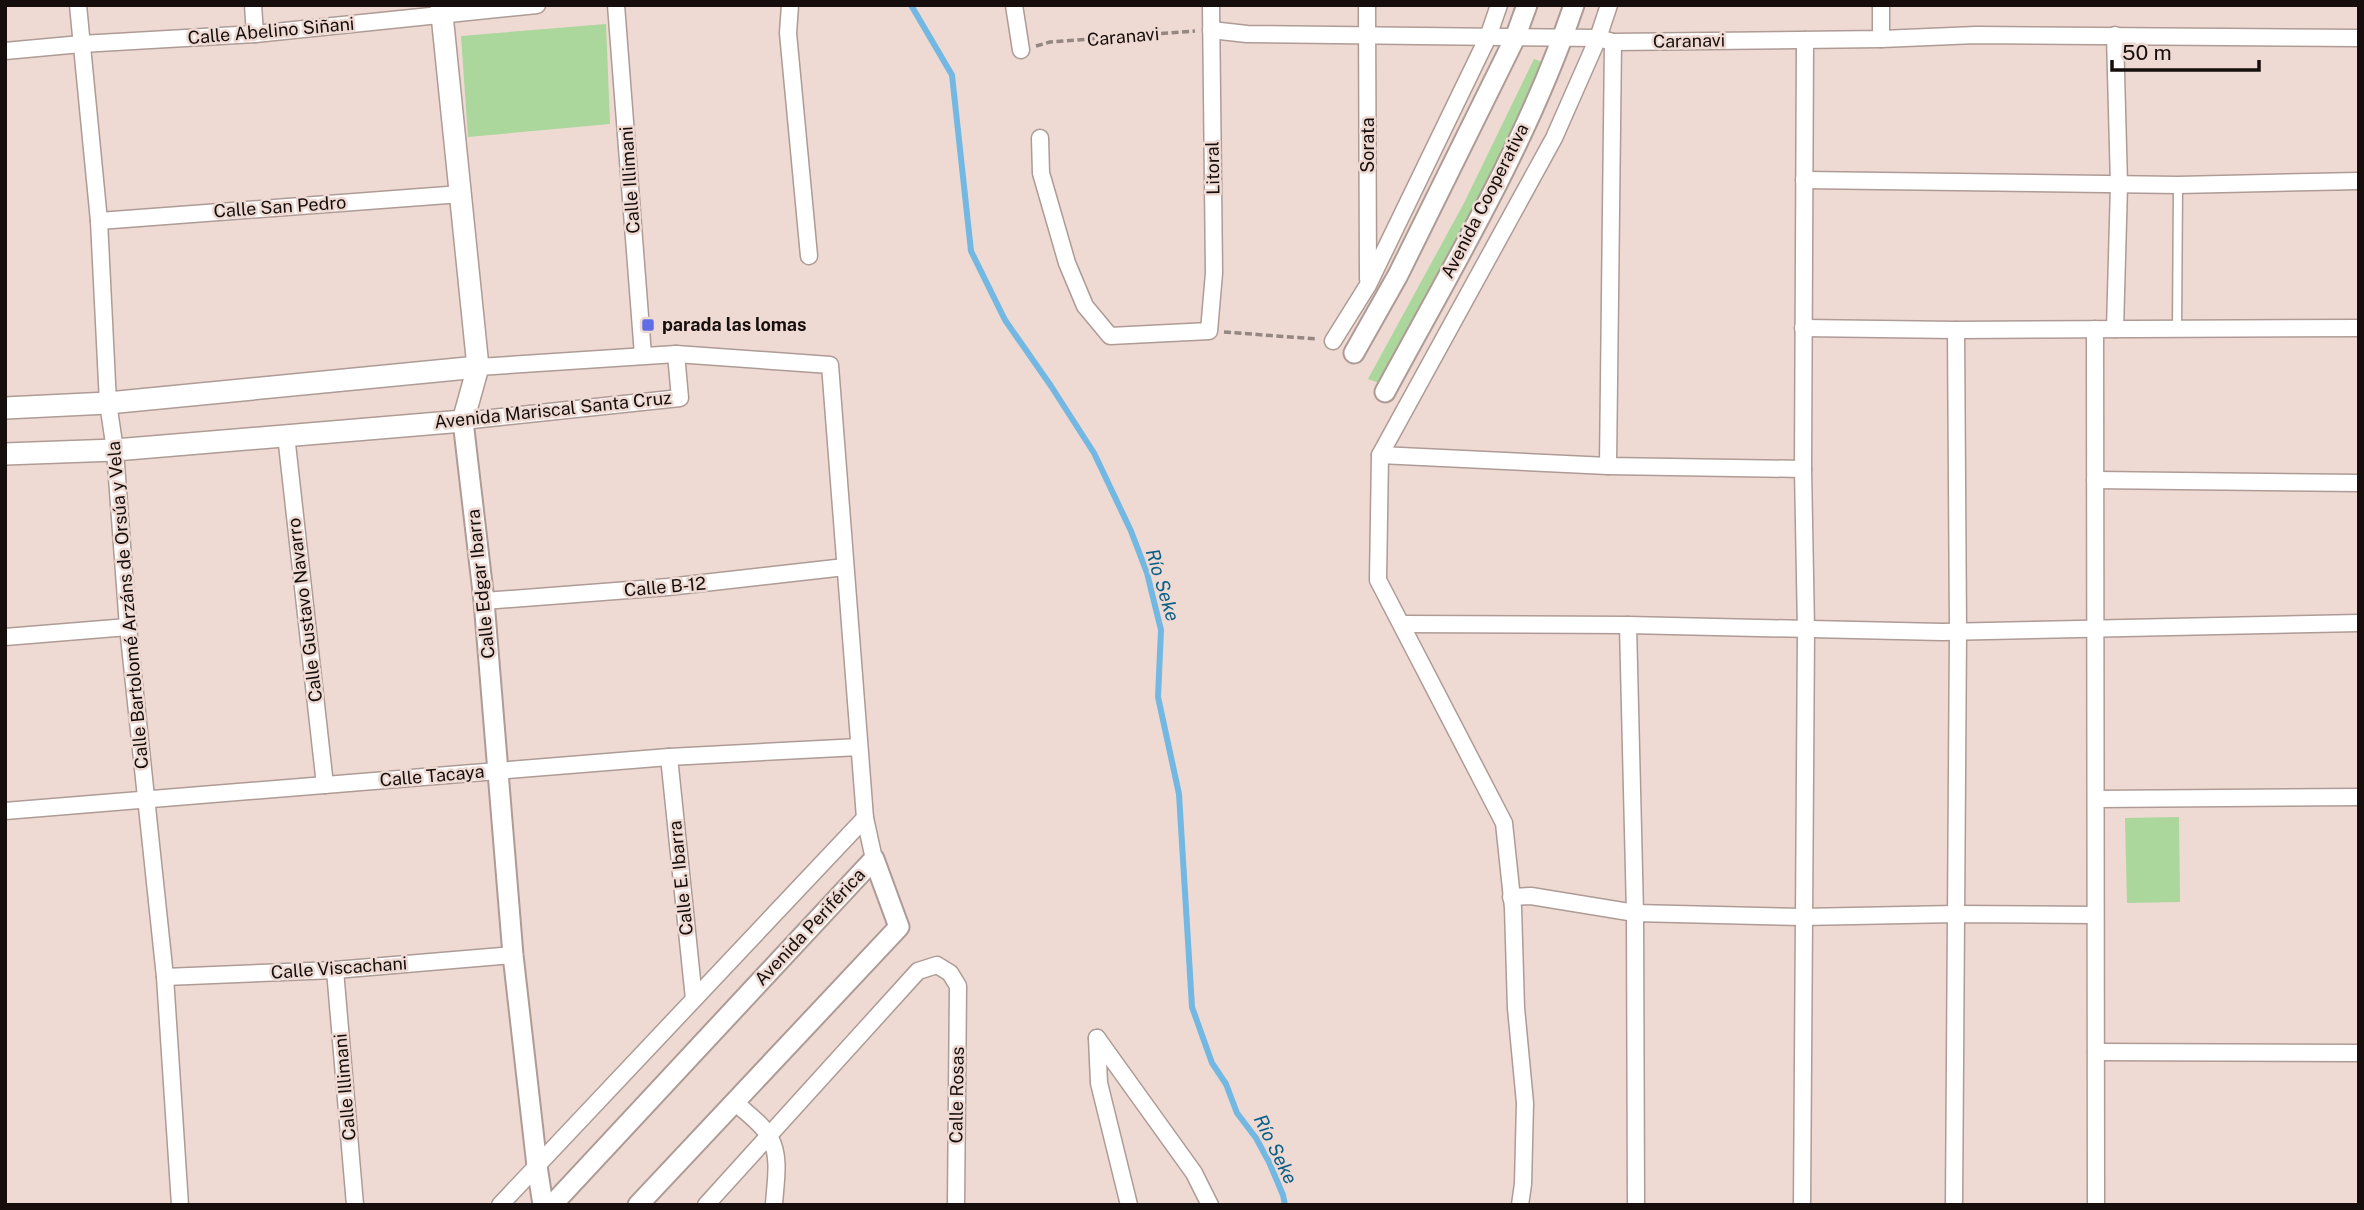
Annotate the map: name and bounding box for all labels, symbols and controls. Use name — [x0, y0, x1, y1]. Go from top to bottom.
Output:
street label: Calle Abelino Siñani — [187, 13, 355, 48]
street label: Caranavi — [1086, 23, 1160, 50]
scale bar — [2112, 28, 2259, 72]
street label: Caranavi — [1653, 29, 1725, 52]
text: 50 m — [2122, 40, 2172, 65]
street label: Sorata — [1357, 117, 1378, 173]
street label: Avenida Cooperativa — [1436, 120, 1533, 282]
street label: Calle Illimani — [615, 126, 644, 234]
street label: Litoral — [1202, 141, 1223, 195]
street label: Calle San Pedro — [213, 191, 347, 222]
place label: parada las lomas — [662, 314, 806, 335]
marker: parada las lomas — [640, 317, 656, 333]
street label: Avenida Mariscal Santa Cruz — [433, 387, 673, 432]
street label: Calle Bartolomé Arzáns de Orsúa y Vela — [103, 440, 152, 770]
street label: Calle Edgar Ibarra — [462, 508, 499, 660]
street label: Calle Gustavo Navarro — [283, 517, 326, 703]
water label: Río Seke — [1142, 546, 1184, 624]
street label: Calle B-12 — [623, 572, 707, 601]
street label: Calle Tacaya — [379, 760, 485, 791]
street label: Calle E. Ibarra — [664, 820, 697, 936]
street label: Avenida Periférica — [750, 864, 869, 989]
street label: Calle Viscachani — [270, 952, 408, 983]
street label: Calle Illimani — [329, 1033, 360, 1141]
street label: Calle Rosas — [945, 1046, 968, 1144]
water label: Río Seke — [1250, 1111, 1302, 1187]

